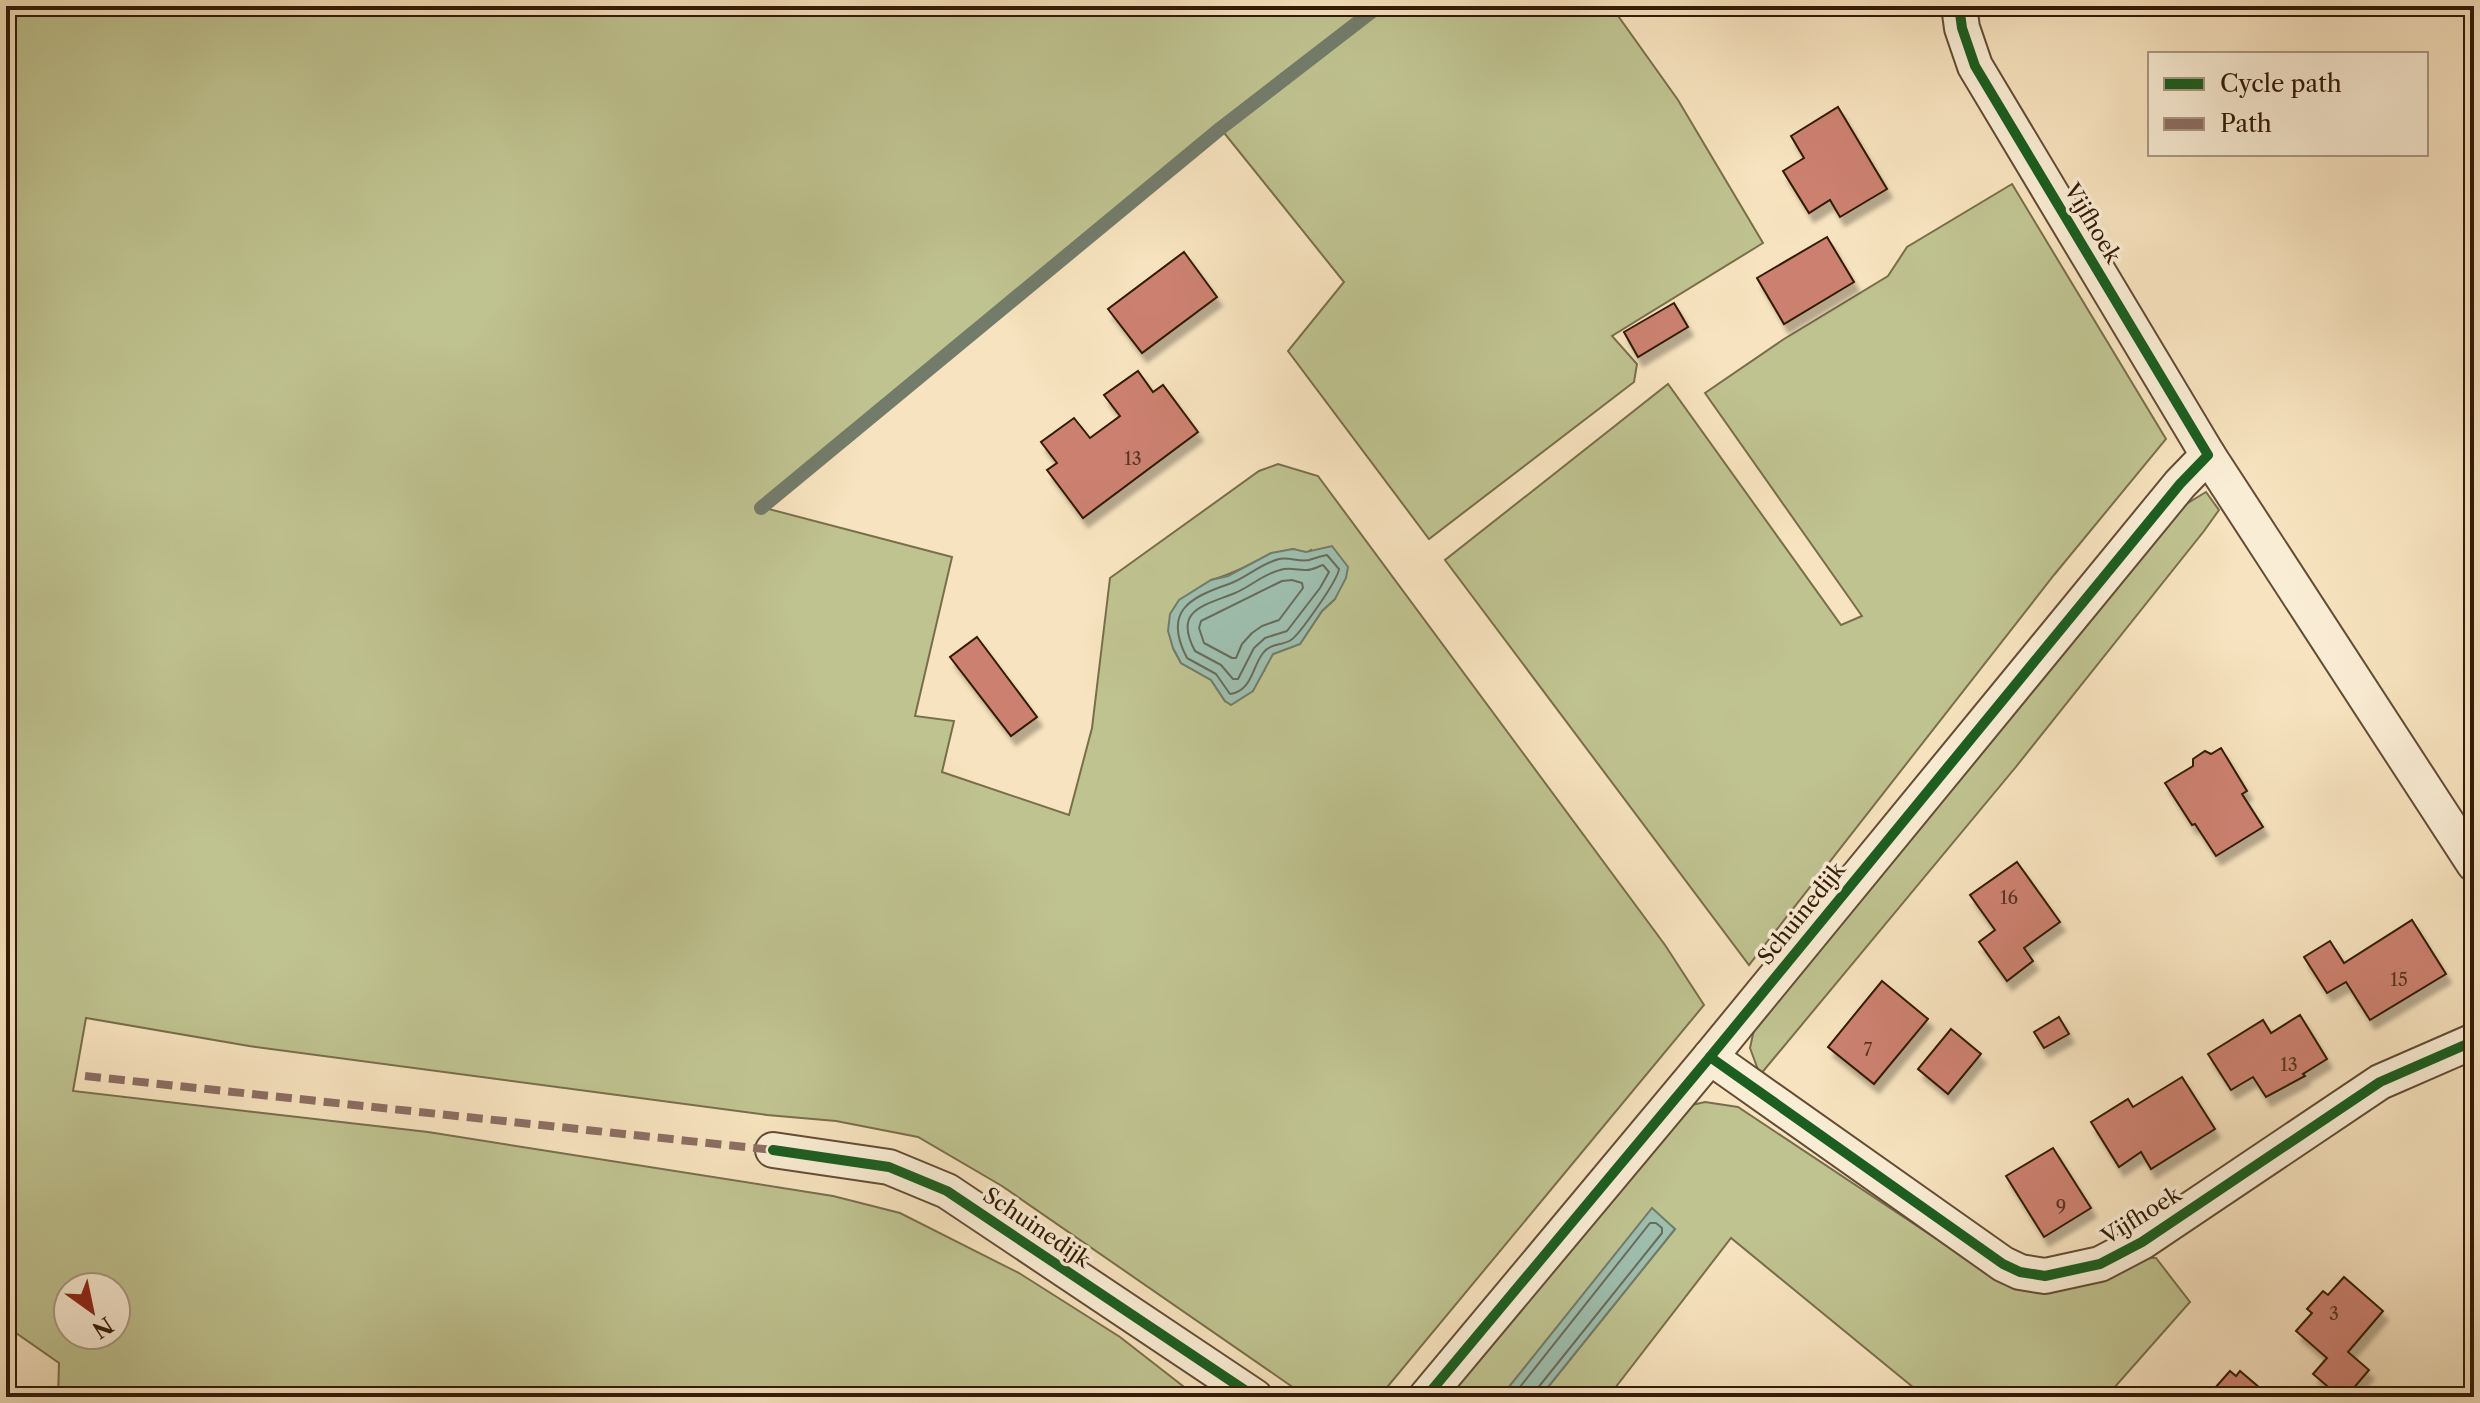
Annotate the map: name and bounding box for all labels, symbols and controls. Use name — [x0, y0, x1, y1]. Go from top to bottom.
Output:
legend — [2148, 52, 2428, 156]
text: Cycle path — [2220, 69, 2342, 98]
text: Path — [2220, 109, 2272, 138]
street label: Vijfhoek — [2058, 178, 2128, 269]
house number: 13 — [1124, 448, 1142, 470]
street label: Schuinedijk — [1752, 856, 1852, 970]
house number: 16 — [2000, 887, 2018, 909]
house number: 15 — [2390, 969, 2408, 991]
house number: 7 — [1864, 1039, 1873, 1061]
house number: 13 — [2280, 1054, 2298, 1076]
street label: Vijfhoek — [2096, 1180, 2187, 1251]
street label: Schuinedijk — [978, 1182, 1097, 1274]
house number: 9 — [2056, 1196, 2066, 1218]
north arrow — [52, 1271, 132, 1351]
house number: 3 — [2329, 1303, 2339, 1325]
text: N — [87, 1311, 118, 1344]

